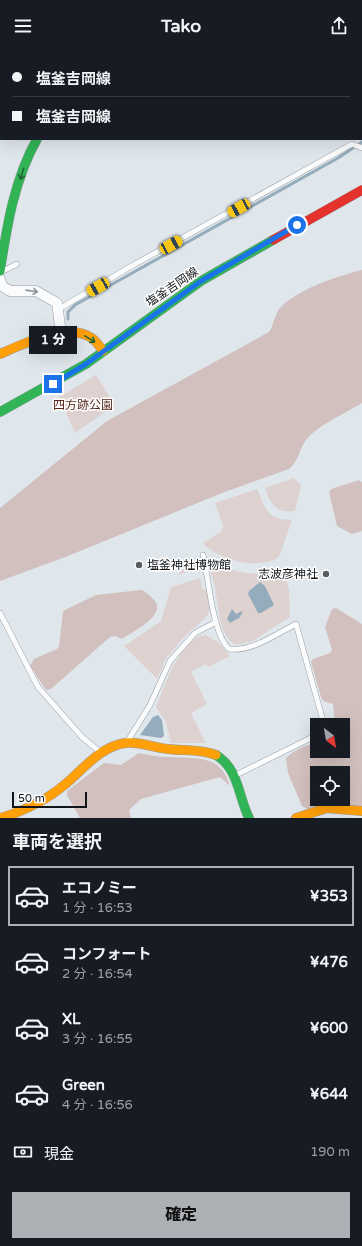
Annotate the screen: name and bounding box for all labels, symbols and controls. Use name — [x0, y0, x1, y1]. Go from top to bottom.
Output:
icon: menu — [12, 15, 34, 37]
text: Tako — [161, 15, 201, 37]
icon: share — [328, 15, 350, 37]
text: 塩釜吉岡線 — [36, 70, 111, 88]
text: 塩釜吉岡線 — [36, 108, 111, 126]
one-way arrow — [17, 168, 25, 181]
car — [226, 197, 252, 219]
route start — [288, 216, 306, 234]
car — [158, 234, 184, 256]
street label: 塩釜吉岡線 — [143, 264, 201, 310]
car — [85, 276, 111, 298]
one-way arrow — [25, 287, 38, 295]
callout: 1 分 — [29, 326, 77, 354]
text: 1 分 — [41, 332, 65, 348]
one-way arrow — [84, 335, 96, 343]
route end — [44, 375, 62, 393]
park label: 四方跡公園 — [53, 398, 113, 412]
place label: 塩釜神社博物館 — [147, 558, 231, 572]
marker: 塩釜神社博物館 — [134, 560, 144, 570]
place label: 志波彦神社 — [258, 567, 318, 581]
marker: 志波彦神社 — [321, 569, 331, 579]
north arrow — [310, 718, 350, 758]
map controls — [310, 718, 350, 806]
button: locate — [310, 766, 350, 806]
scale bar — [12, 790, 87, 809]
text: 50 m — [18, 792, 45, 805]
text: 車両を選択 — [12, 831, 102, 853]
icon: car — [14, 878, 50, 914]
text: エコノミー — [62, 879, 137, 897]
text: ¥353 — [310, 887, 348, 905]
text: 1 分 · 16:53 — [62, 900, 133, 916]
icon: car — [14, 944, 50, 980]
text: コンフォート — [62, 945, 152, 963]
text: ¥476 — [310, 953, 348, 971]
text: 2 分 · 16:54 — [62, 966, 133, 982]
icon: car — [14, 1010, 50, 1046]
text: XL — [62, 1010, 81, 1028]
text: ¥600 — [310, 1019, 348, 1037]
text: 3 分 · 16:55 — [62, 1031, 133, 1047]
icon: car — [14, 1076, 50, 1112]
text: Green — [62, 1076, 105, 1094]
text: ¥644 — [310, 1085, 348, 1103]
text: 4 分 · 16:56 — [62, 1097, 133, 1113]
icon: cash — [12, 1141, 34, 1163]
text: 190 m — [310, 1144, 350, 1160]
text: 現金 — [44, 1145, 74, 1163]
button: 確定 — [12, 1192, 350, 1238]

